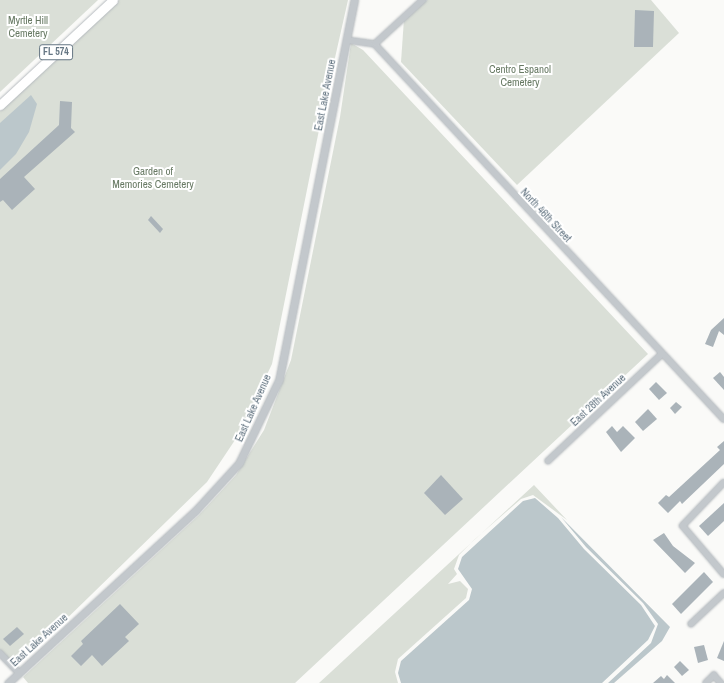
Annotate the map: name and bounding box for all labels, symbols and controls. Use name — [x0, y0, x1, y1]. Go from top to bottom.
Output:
park label: Myrtle Hill Cemetery — [8, 14, 48, 40]
road number: FL 574 — [39, 44, 73, 60]
street label: East Lake Avenue — [312, 58, 338, 132]
park label: Centro Espanol Cemetery — [489, 63, 551, 89]
park label: Garden of Memories Cemetery — [112, 165, 194, 191]
street label: North 46th Street — [518, 185, 574, 245]
street label: East 28th Avenue — [568, 371, 628, 429]
street label: East Lake Avenue — [232, 372, 274, 444]
street label: East Lake Avenue — [7, 611, 71, 669]

